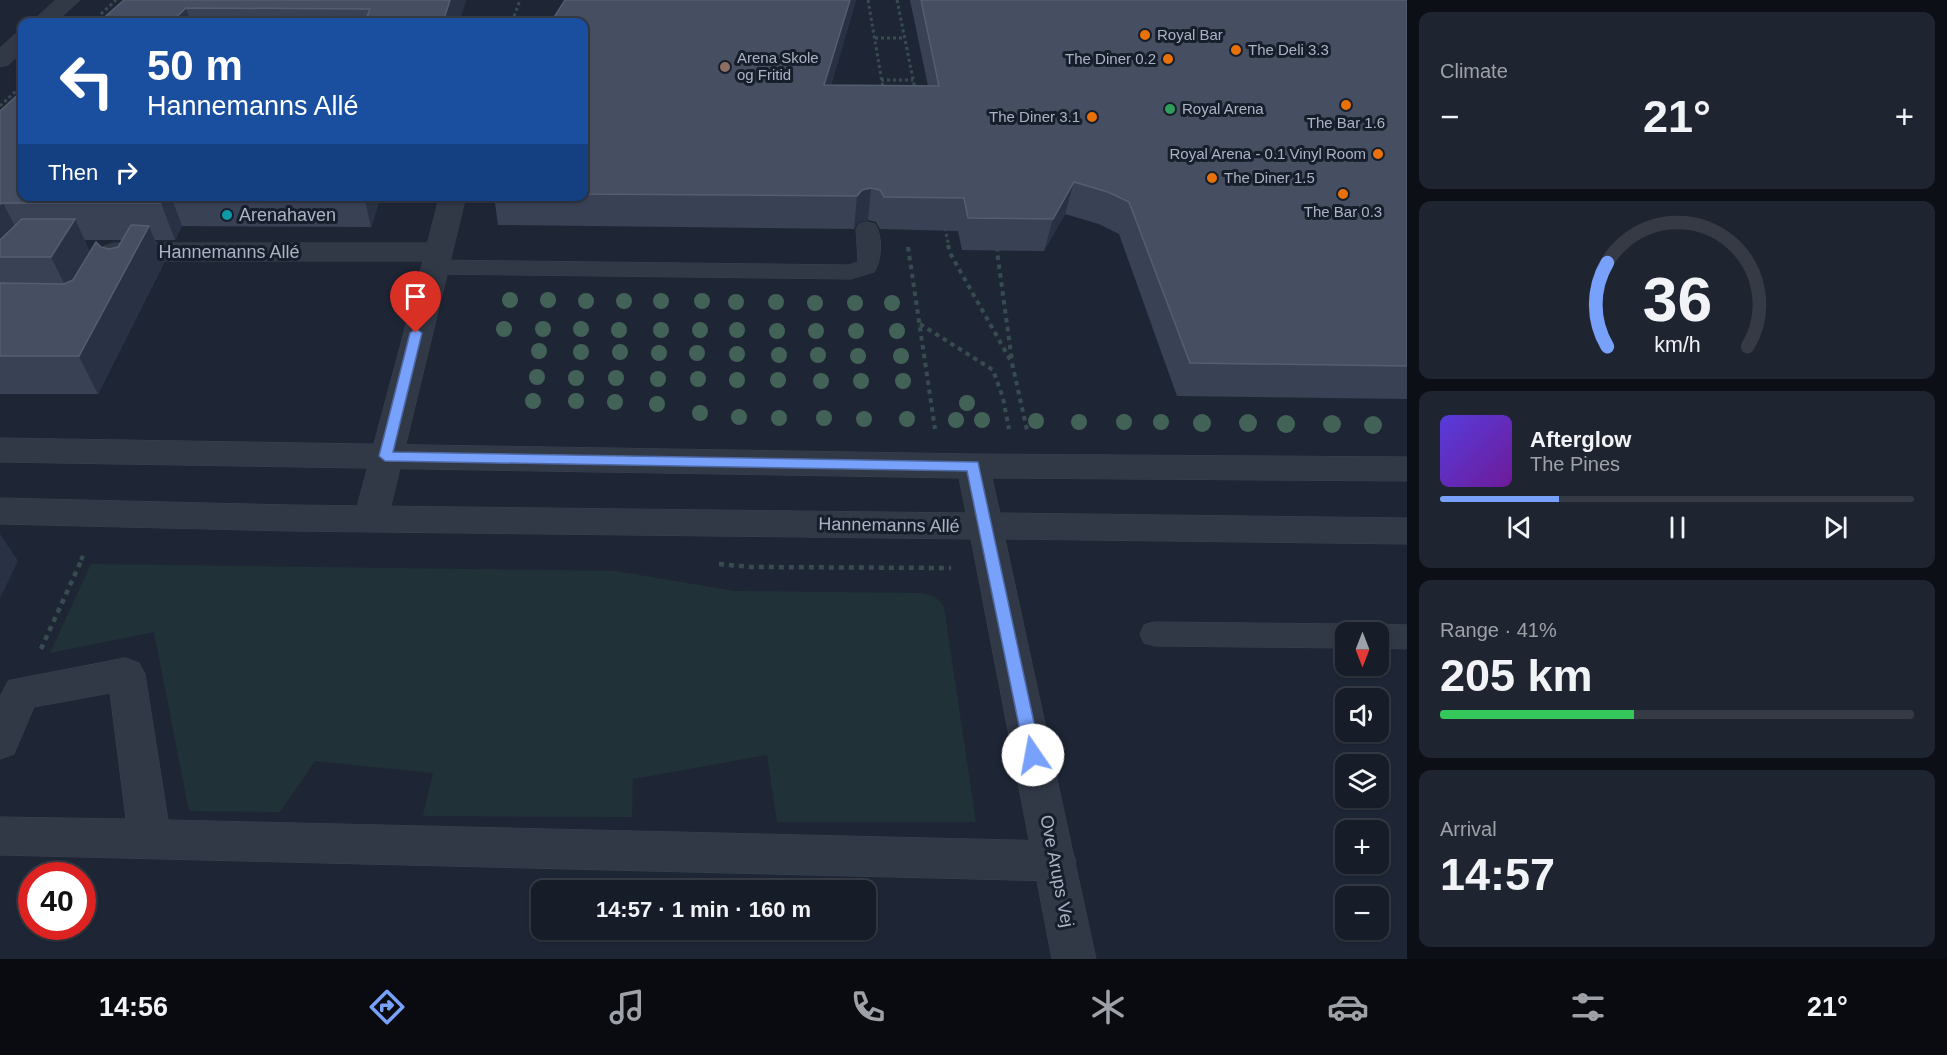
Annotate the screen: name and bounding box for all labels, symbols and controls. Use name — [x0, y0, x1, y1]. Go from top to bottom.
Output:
place label: Royal Bar — [1157, 26, 1223, 43]
marker: Royal Bar — [1138, 28, 1152, 42]
place label: The Deli 3.3 — [1248, 41, 1329, 58]
icon: left — [48, 42, 126, 120]
text: 50 m — [147, 42, 243, 89]
marker: The Deli 3.3 — [1229, 43, 1243, 57]
place label: Arena Skole og Fritid — [737, 49, 819, 83]
place label: The Diner 0.2 — [1065, 50, 1156, 67]
marker: The Diner 0.2 — [1161, 52, 1175, 66]
marker: Arena Skole og Fritid — [718, 60, 732, 74]
text: Climate — [1440, 60, 1508, 82]
text: Hannemanns Allé — [147, 91, 359, 121]
text: 21° — [1643, 91, 1711, 142]
marker: The Bar 1.6 — [1339, 98, 1353, 112]
text: − — [1440, 98, 1459, 135]
text: + — [1895, 98, 1914, 135]
place label: Royal Arena — [1182, 100, 1264, 117]
marker: Royal Arena — [1163, 102, 1177, 116]
place label: The Diner 3.1 — [989, 108, 1080, 125]
marker: The Diner 3.1 — [1085, 110, 1099, 124]
place label: The Bar 1.6 — [1307, 114, 1385, 131]
place label: Royal Arena - 0.1 Vinyl Room — [1170, 145, 1366, 162]
marker: Royal Arena - 0.1 Vinyl Room — [1371, 147, 1385, 161]
icon: right — [110, 156, 143, 189]
text: Then — [48, 160, 98, 185]
place label: The Diner 1.5 — [1224, 169, 1315, 186]
marker: The Diner 1.5 — [1205, 171, 1219, 185]
marker: The Bar 0.3 — [1336, 187, 1350, 201]
place label: The Bar 0.3 — [1304, 203, 1382, 220]
place label: Arenahaven — [239, 205, 336, 225]
marker: Arenahaven — [220, 208, 234, 222]
street label: Hannemanns Allé — [158, 242, 300, 262]
text: 36 — [1642, 265, 1712, 334]
pin — [390, 271, 441, 333]
icon: arrive — [399, 280, 432, 313]
text: km/h — [1654, 334, 1700, 358]
text: Afterglow — [1530, 427, 1631, 452]
text: The Pines — [1530, 453, 1620, 475]
icon: previous — [1503, 511, 1536, 544]
icon: pause — [1661, 511, 1694, 544]
icon: next — [1819, 511, 1852, 544]
street label: Hannemanns Allé — [818, 514, 960, 536]
text: Range · 41% — [1440, 619, 1557, 641]
north arrow — [1335, 622, 1389, 676]
map controls — [1335, 622, 1389, 940]
text: 205 km — [1440, 650, 1593, 701]
button: sound — [1335, 688, 1389, 742]
position arrow — [1001, 723, 1065, 787]
button: layers — [1335, 754, 1389, 808]
street label: Ove Arups Vej — [1036, 813, 1078, 929]
text: Arrival — [1440, 818, 1497, 840]
button: + — [1335, 820, 1389, 874]
text: 14:57 — [1440, 849, 1555, 900]
speed limit sign: 40 — [18, 862, 96, 940]
button: − — [1335, 886, 1389, 940]
text: 14:57 · 1 min · 160 m — [596, 897, 811, 922]
icon: directions — [366, 986, 408, 1028]
icon: music — [606, 986, 648, 1028]
icon: phone — [847, 986, 889, 1028]
icon: climate — [1087, 986, 1129, 1028]
icon: car — [1327, 986, 1369, 1028]
icon: filters — [1567, 986, 1609, 1028]
text: 14:56 — [99, 992, 168, 1022]
text: 21° — [1807, 992, 1848, 1022]

